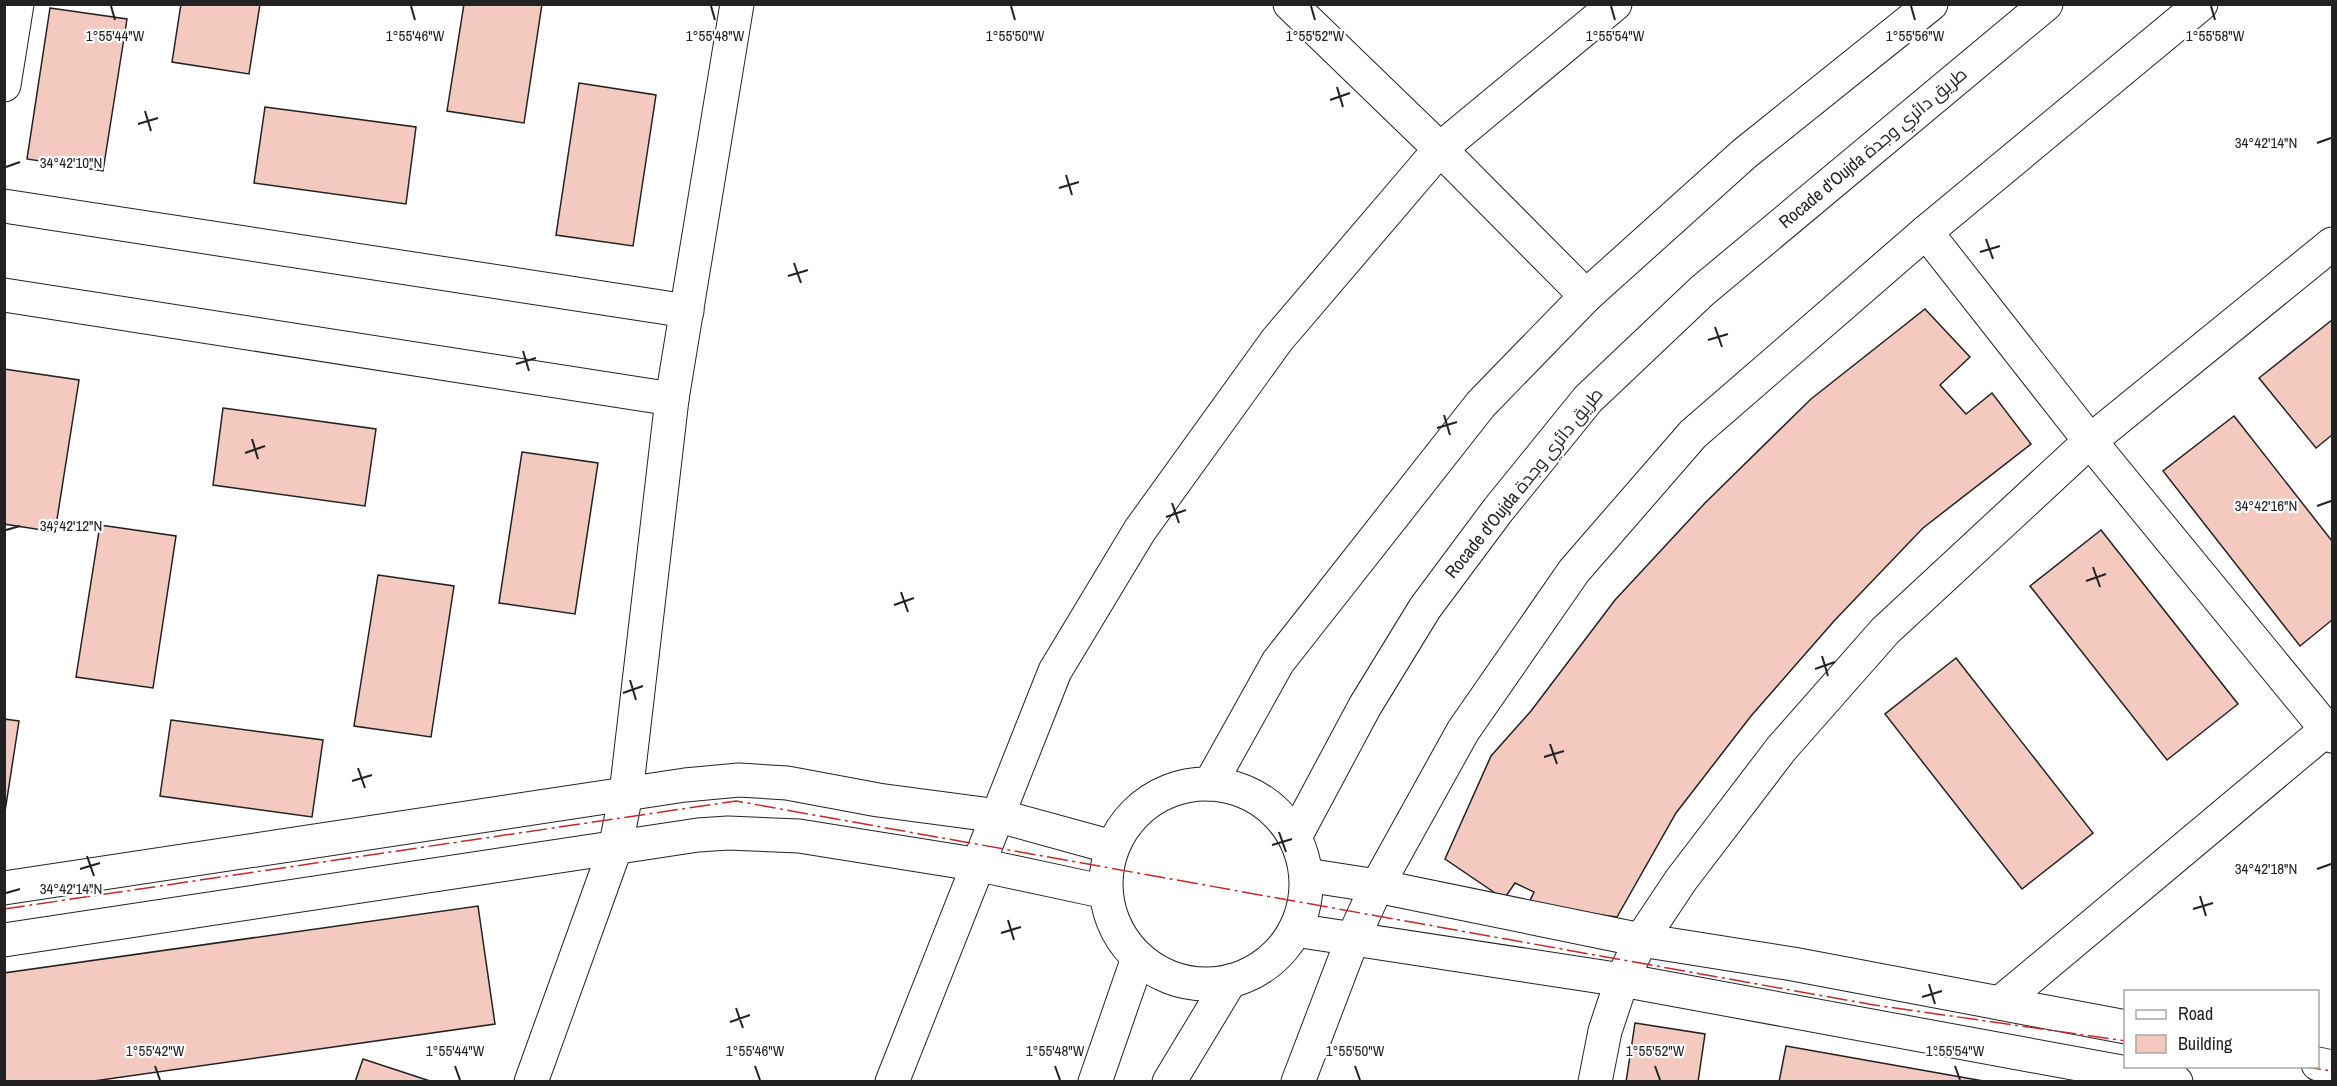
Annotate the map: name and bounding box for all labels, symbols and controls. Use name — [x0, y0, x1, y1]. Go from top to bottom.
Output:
text: 1°55'44"W — [86, 25, 145, 46]
text: 1°55'46"W — [386, 25, 445, 46]
text: 1°55'48"W — [686, 25, 745, 46]
text: 1°55'50"W — [986, 25, 1045, 46]
text: 1°55'52"W — [1286, 25, 1345, 46]
text: 1°55'54"W — [1586, 25, 1645, 46]
text: 1°55'56"W — [1886, 25, 1945, 46]
text: 1°55'58"W — [2186, 25, 2245, 46]
street label: Rocade d'Oujda طريق دائري وجدة — [1773, 61, 1973, 235]
text: 34°42'14"N — [2235, 132, 2297, 153]
text: 34°42'10"N — [40, 152, 102, 173]
street label: Rocade d'Oujda طريق دائري وجدة — [1439, 382, 1610, 585]
text: 34°42'16"N — [2235, 495, 2297, 516]
text: 34°42'12"N — [40, 515, 102, 536]
text: 34°42'18"N — [2235, 858, 2297, 879]
text: 34°42'14"N — [40, 878, 102, 899]
legend — [2124, 990, 2319, 1068]
text: Road — [2178, 1001, 2213, 1026]
text: Building — [2178, 1031, 2233, 1056]
text: 1°55'42"W — [126, 1040, 185, 1061]
text: 1°55'44"W — [426, 1040, 485, 1061]
text: 1°55'46"W — [726, 1040, 785, 1061]
text: 1°55'48"W — [1026, 1040, 1085, 1061]
text: 1°55'50"W — [1326, 1040, 1385, 1061]
text: 1°55'52"W — [1626, 1040, 1685, 1061]
text: 1°55'54"W — [1926, 1040, 1985, 1061]

